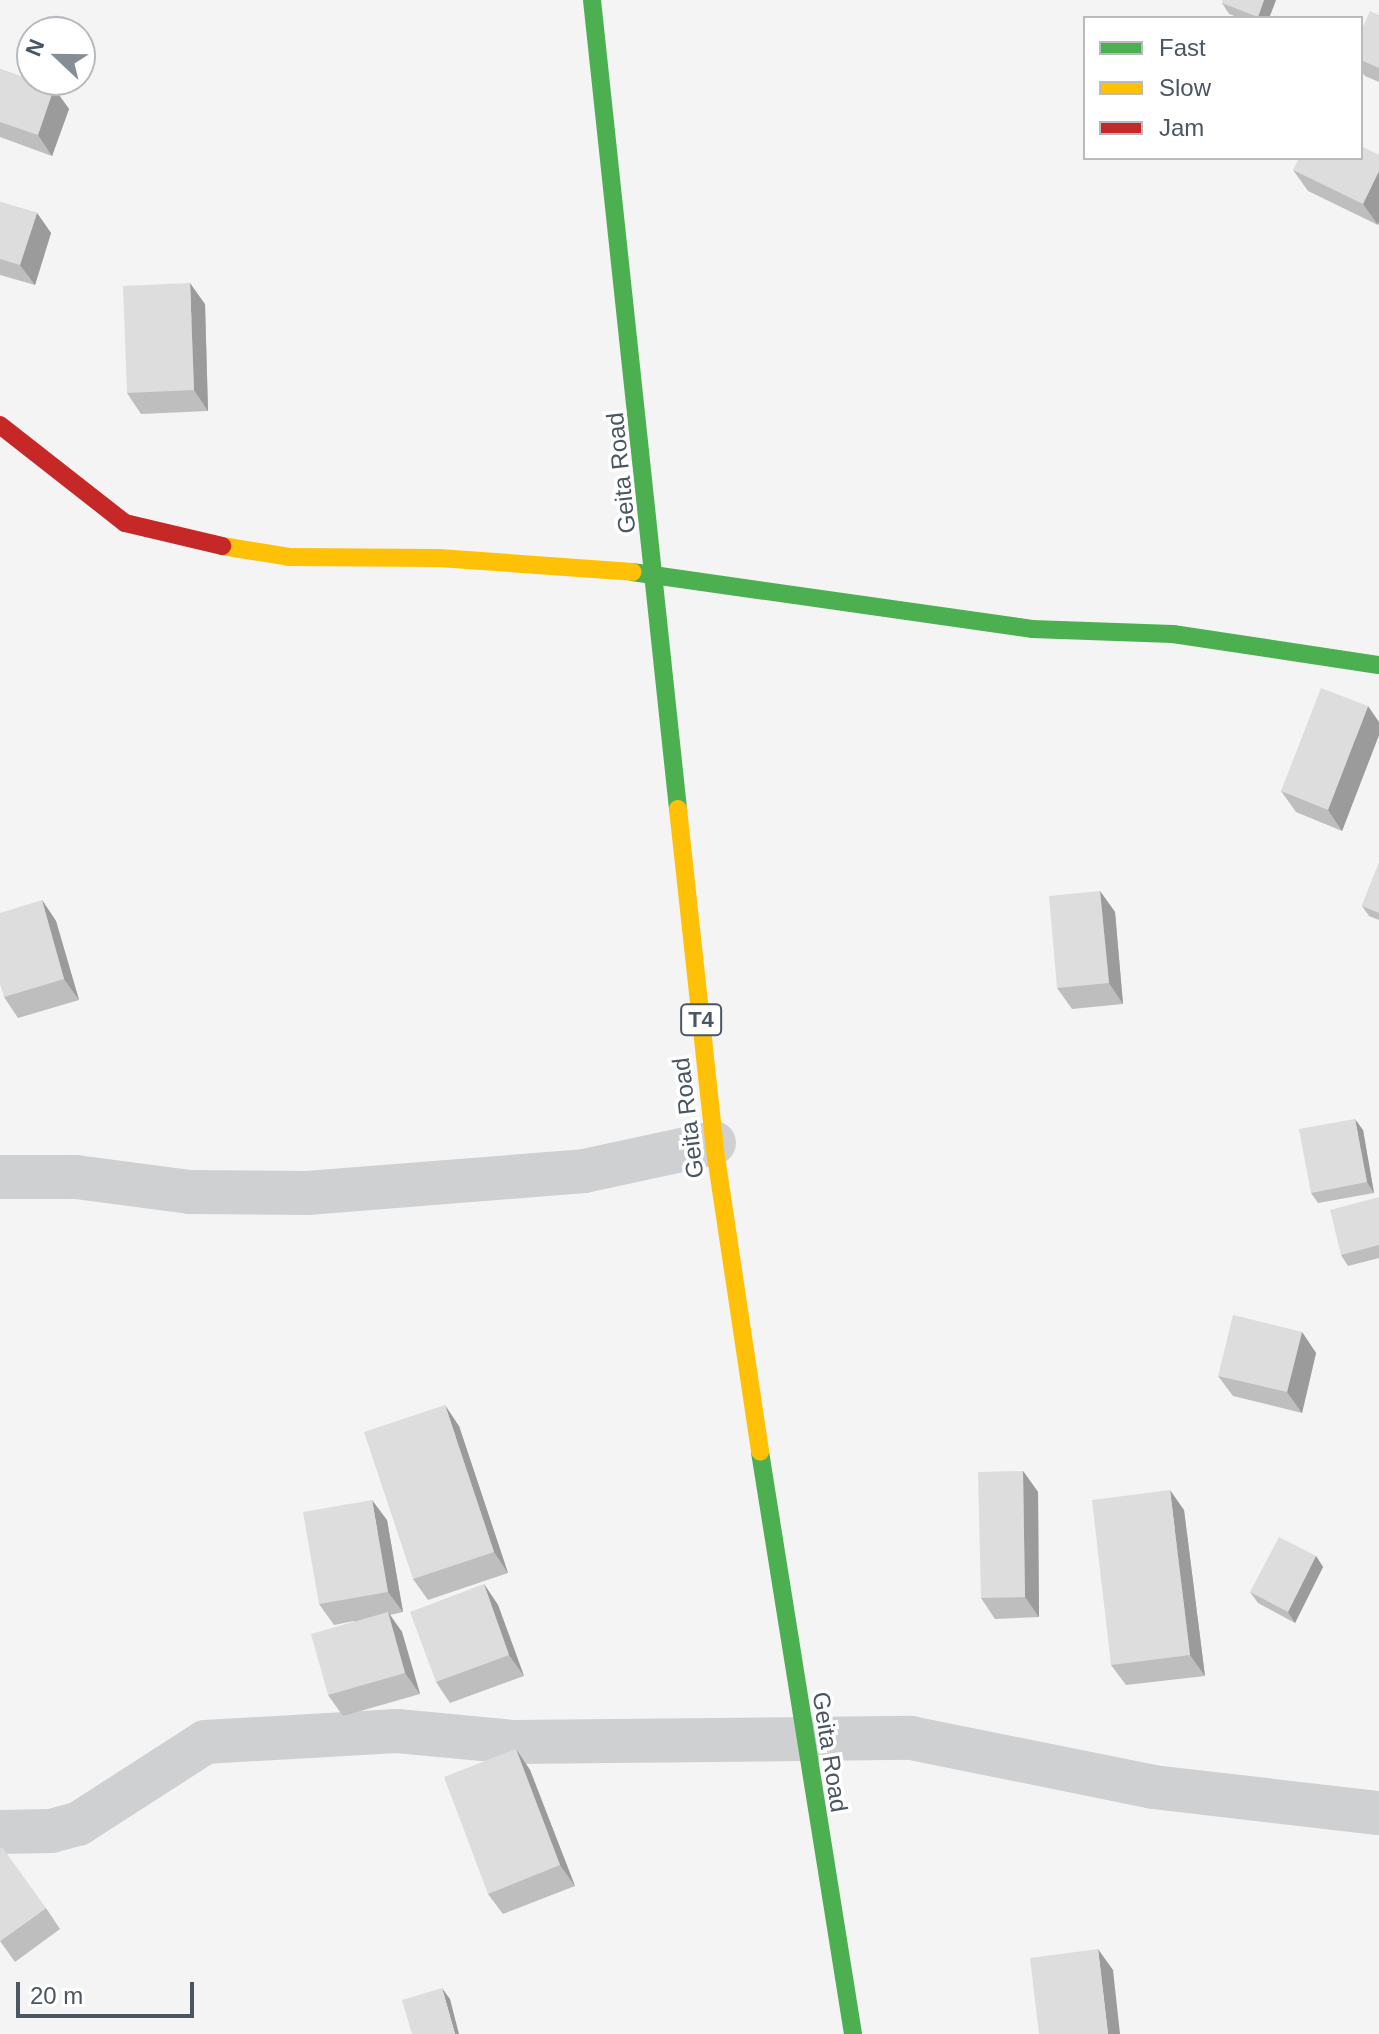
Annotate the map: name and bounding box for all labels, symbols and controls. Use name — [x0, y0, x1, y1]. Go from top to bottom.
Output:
north arrow — [16, 16, 96, 96]
legend — [1083, 16, 1363, 160]
text: Fast — [1159, 34, 1206, 61]
text: N — [21, 36, 50, 60]
text: Slow — [1159, 74, 1211, 101]
text: Jam — [1159, 114, 1204, 141]
street label: Geita Road — [600, 411, 642, 535]
road number: T4 — [679, 1002, 723, 1038]
street label: Geita Road — [666, 1056, 710, 1180]
street label: Geita Road — [806, 1690, 854, 1814]
scale bar — [20, 1966, 198, 2016]
text: 20 m — [30, 1982, 83, 2009]

